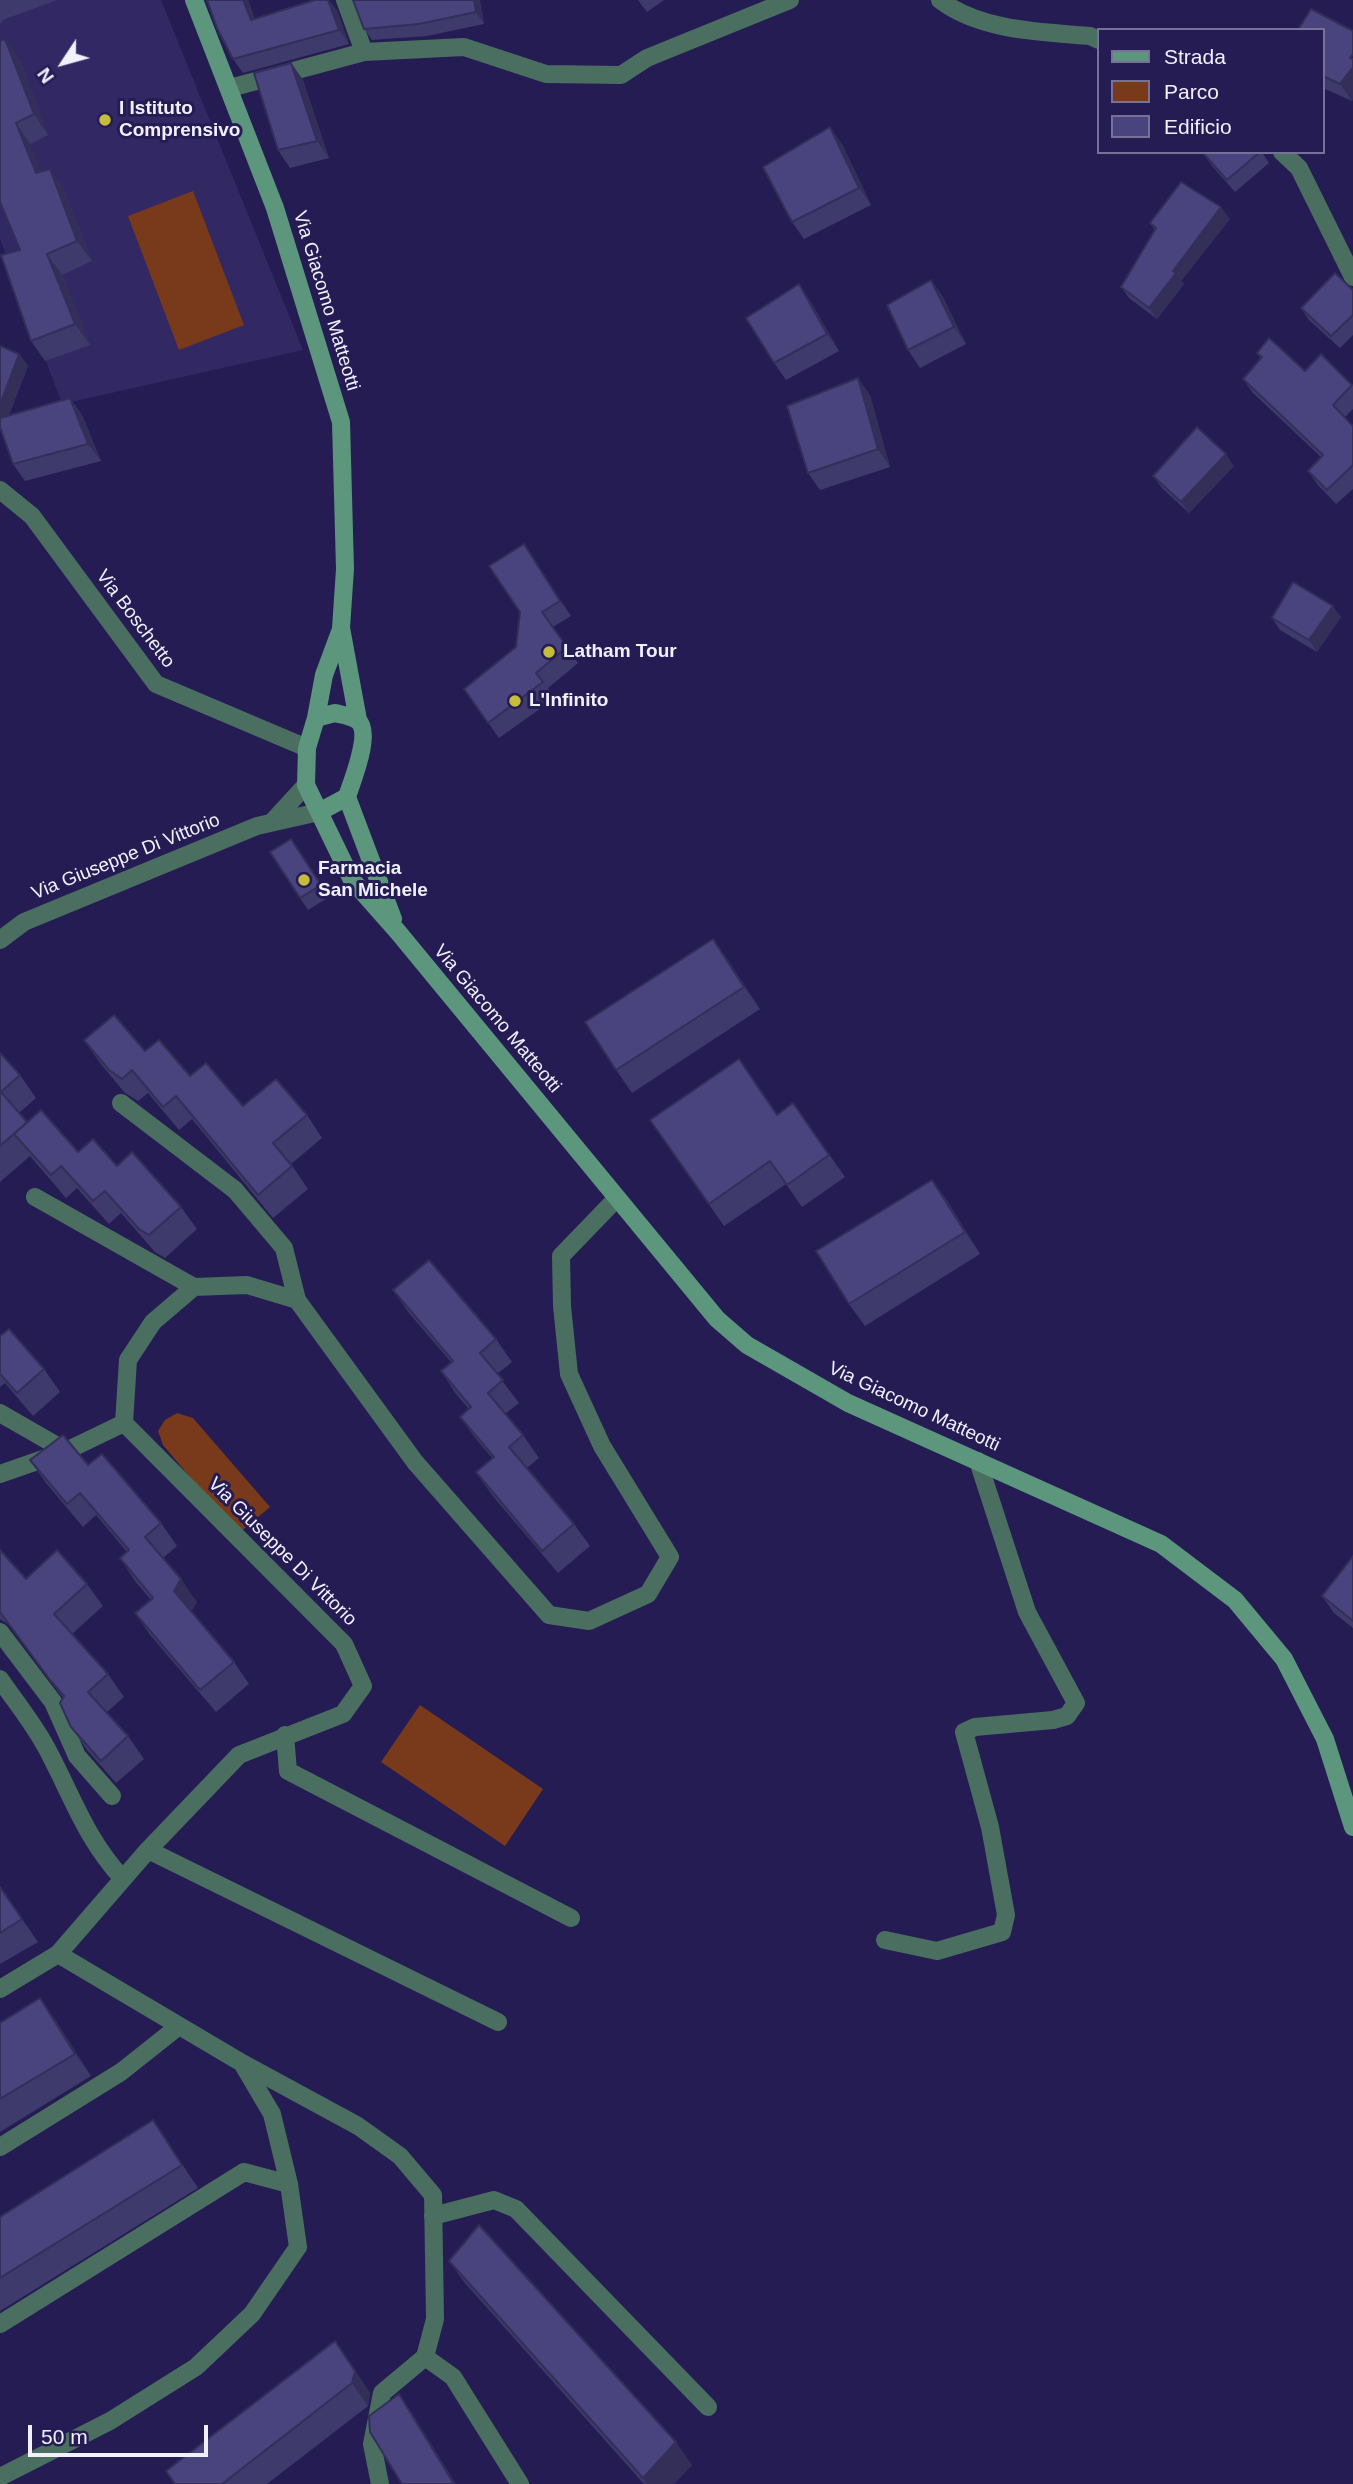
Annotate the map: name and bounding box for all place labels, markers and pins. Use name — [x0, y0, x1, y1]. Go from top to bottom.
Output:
place label: I Istituto Comprensivo — [119, 98, 240, 142]
marker: I Istituto Comprensivo — [97, 112, 113, 128]
place label: Latham Tour — [563, 641, 677, 663]
marker: Latham Tour — [541, 644, 557, 660]
place label: L'Infinito — [529, 690, 608, 712]
marker: L'Infinito — [507, 693, 523, 709]
place label: Farmacia San Michele — [318, 858, 428, 902]
marker: Farmacia San Michele — [296, 872, 312, 888]

